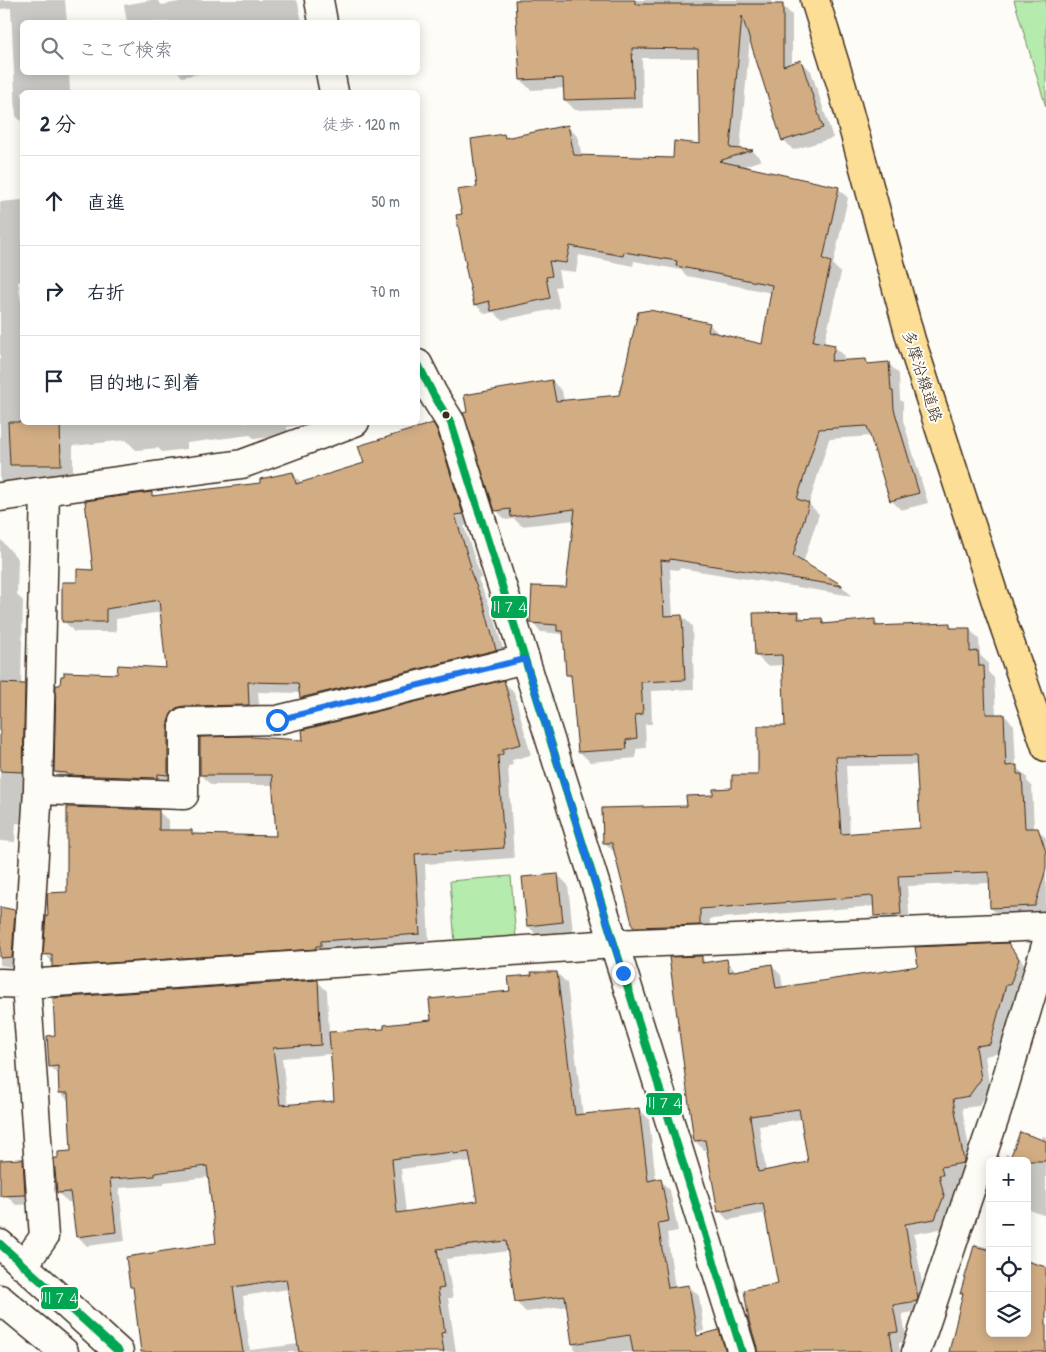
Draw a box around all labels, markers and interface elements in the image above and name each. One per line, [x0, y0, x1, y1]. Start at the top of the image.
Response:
search box [20, 20, 420, 75]
icon: search [38, 34, 66, 62]
text: ここで検索 [78, 36, 173, 62]
text: 2 分 [40, 109, 76, 138]
text: 徒歩 · 120 m [322, 113, 400, 135]
icon: ahead [40, 187, 68, 215]
text: 直進 [87, 189, 125, 215]
text: 50 m [372, 190, 400, 212]
icon: right [40, 277, 68, 305]
text: 右折 [87, 279, 125, 305]
text: 70 m [370, 280, 400, 302]
street label: 多摩沿線道路 [898, 327, 948, 425]
icon: arrive [40, 367, 68, 395]
text: 目的地に到着 [87, 369, 201, 395]
unlabelled marker [441, 410, 451, 420]
line badge: 川７４ [490, 595, 528, 619]
text: 川７４ [488, 597, 530, 616]
route start [266, 709, 289, 732]
route end [612, 962, 635, 985]
line badge: 川７４ [645, 1092, 683, 1116]
text: 川７４ [643, 1093, 685, 1112]
map controls [986, 1157, 1031, 1337]
button: + [986, 1157, 1031, 1202]
button: − [986, 1202, 1031, 1247]
button: locate [986, 1247, 1031, 1292]
line badge: 川７４ [40, 1286, 79, 1310]
text: 川７４ [39, 1288, 81, 1307]
button: layers [986, 1292, 1031, 1337]

